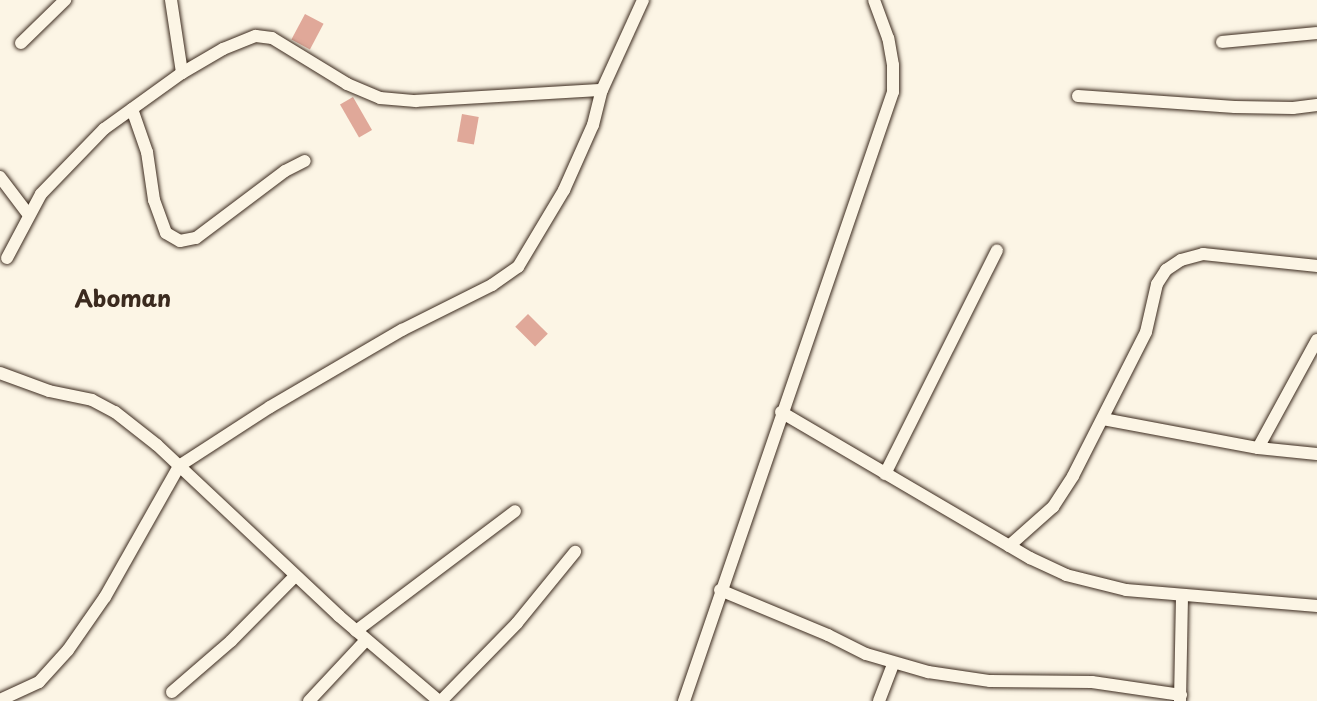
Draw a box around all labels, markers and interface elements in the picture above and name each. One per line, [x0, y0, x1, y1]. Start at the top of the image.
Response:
district label: Aboman [75, 284, 171, 312]

